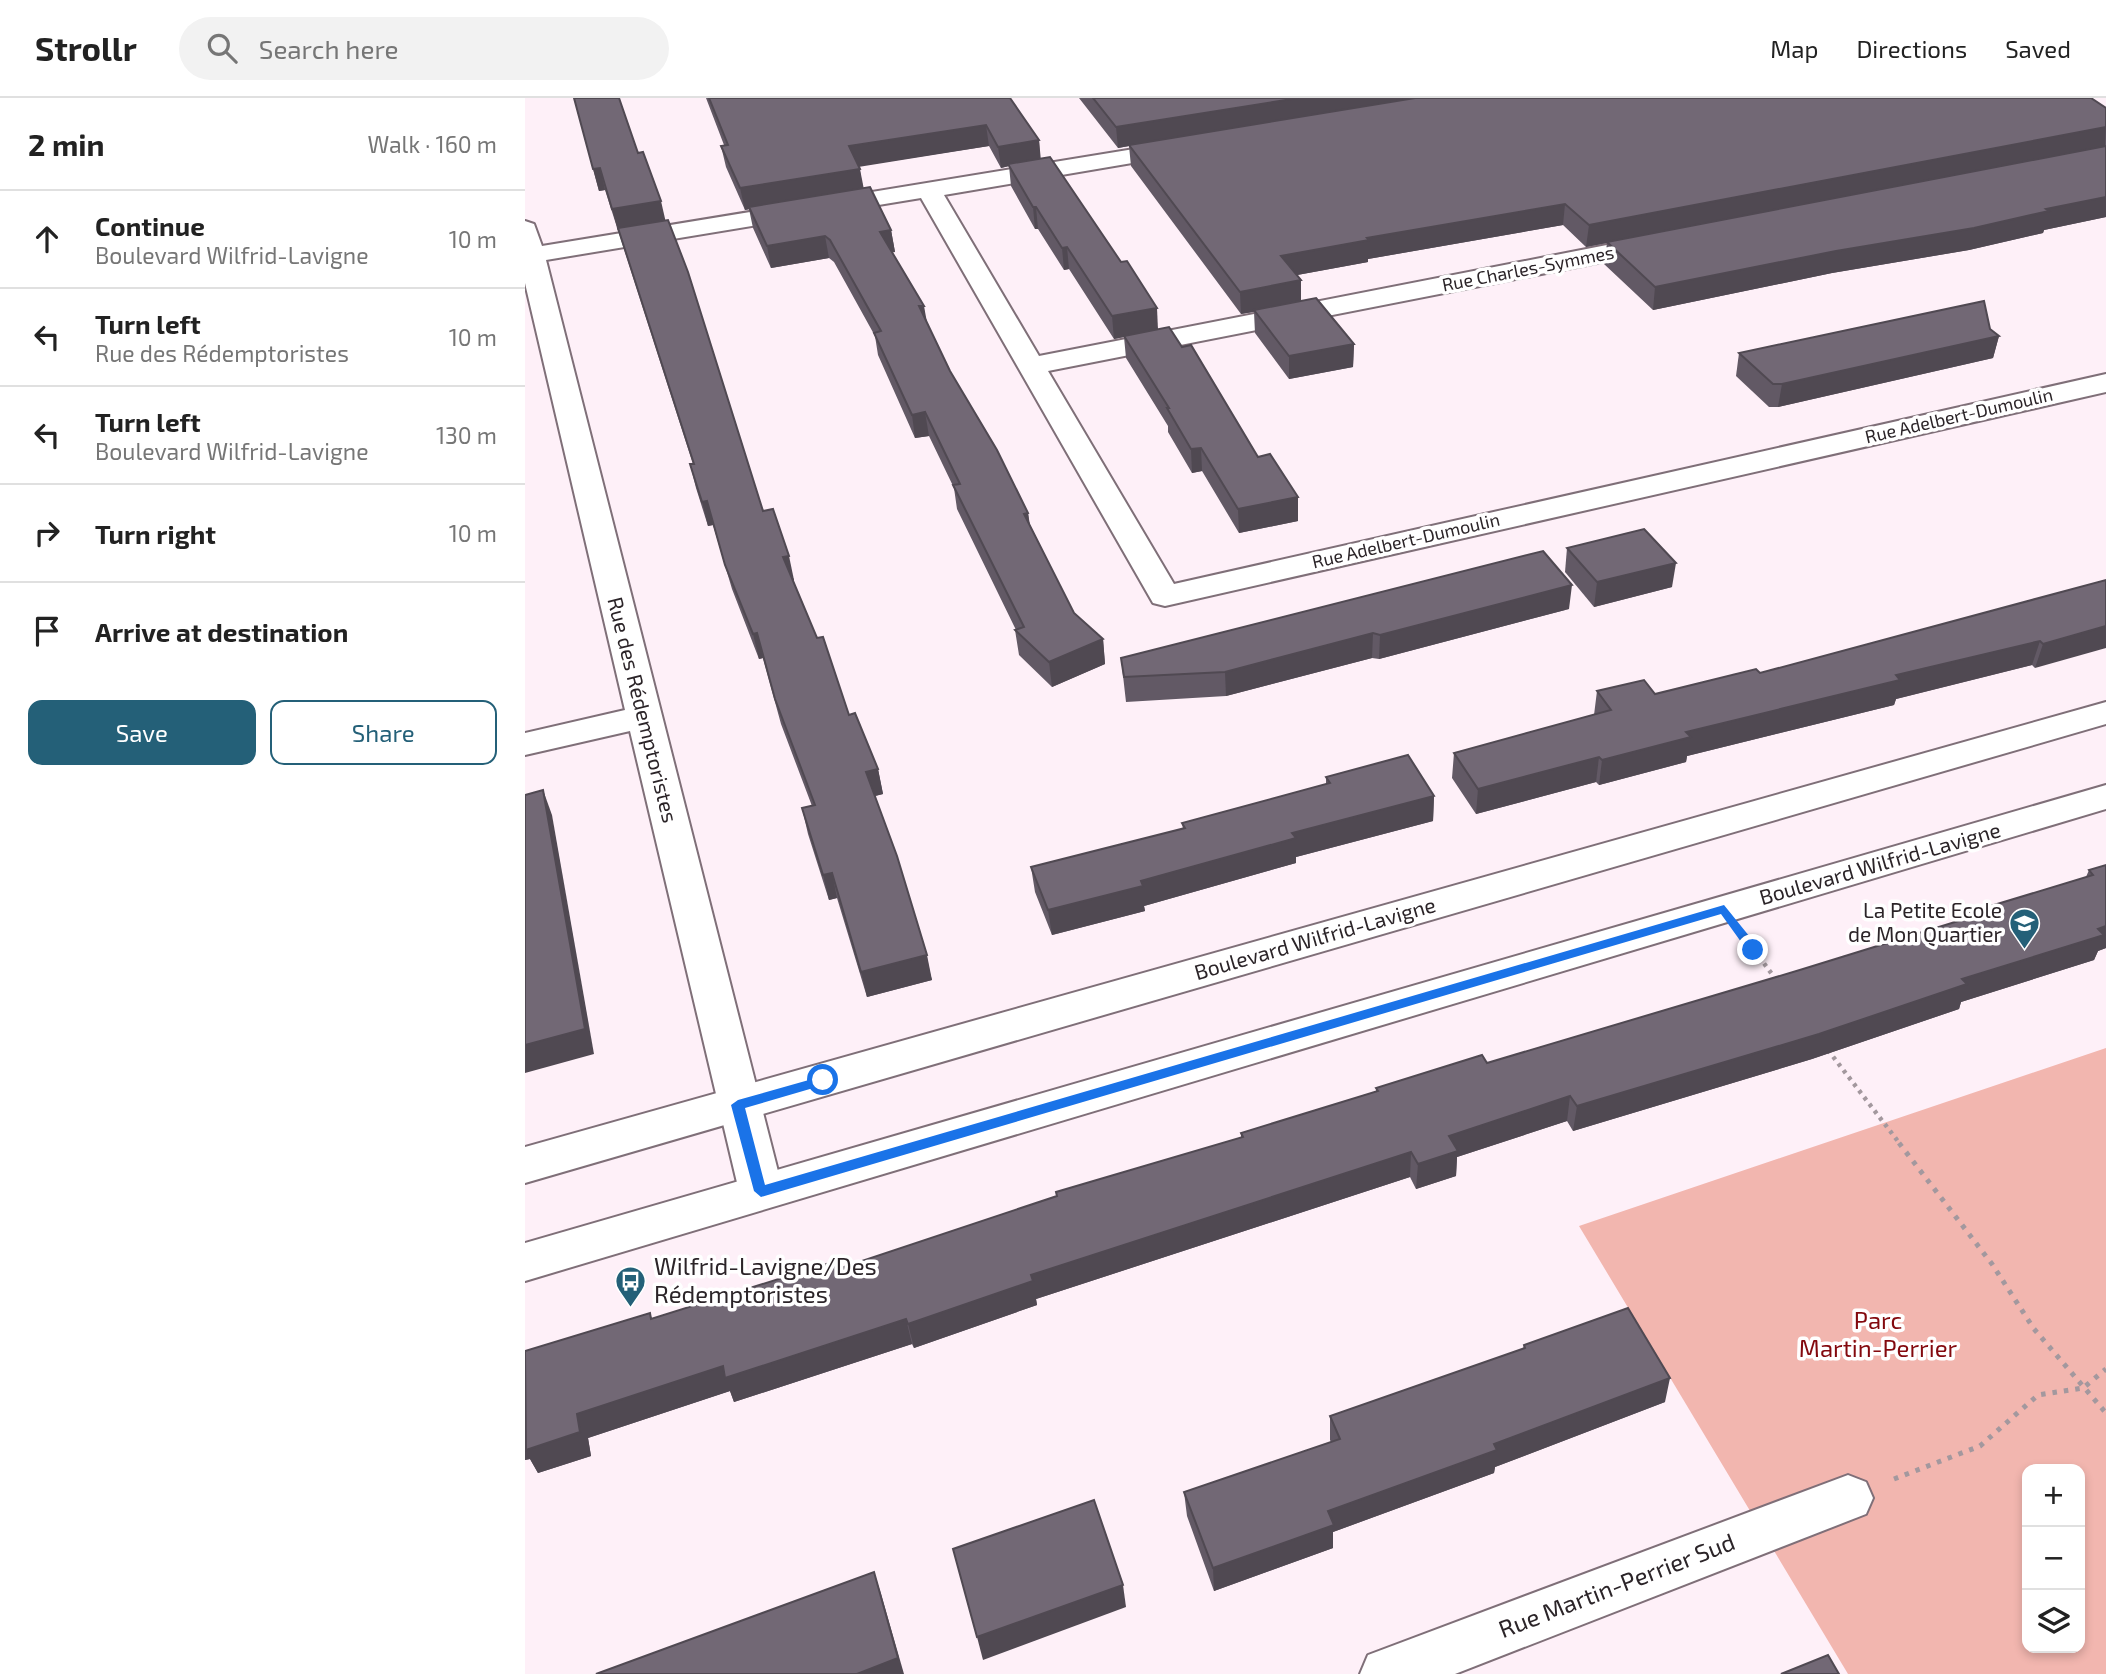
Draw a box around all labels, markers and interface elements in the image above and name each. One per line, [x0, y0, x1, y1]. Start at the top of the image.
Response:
search box [179, 17, 669, 80]
text: Strollr [35, 28, 137, 68]
icon: search [203, 29, 241, 67]
text: Search here [259, 33, 398, 64]
text: Map [1770, 34, 1818, 63]
text: Directions [1856, 34, 1967, 63]
text: Saved [2005, 34, 2071, 63]
text: 2 min [28, 126, 105, 162]
text: Walk · 160 m [367, 130, 497, 158]
text: Continue [95, 210, 205, 241]
icon: ahead [28, 220, 66, 258]
text: 10 m [449, 225, 497, 253]
text: Boulevard Wilfrid-Lavigne [95, 241, 369, 269]
street label: Rue Charles-Symmes [1440, 241, 1616, 295]
text: Turn left [95, 308, 201, 339]
icon: left [28, 318, 66, 356]
text: 10 m [449, 323, 497, 351]
text: Rue des Rédemptoristes [95, 339, 349, 367]
street label: Rue Adelbert-Dumoulin [1863, 383, 2055, 447]
text: Turn left [95, 406, 201, 437]
icon: left [28, 416, 66, 454]
text: 130 m [436, 421, 497, 449]
text: Boulevard Wilfrid-Lavigne [95, 437, 369, 465]
street label: Rue Adelbert-Dumoulin [1310, 508, 1502, 572]
icon: right [28, 514, 66, 552]
text: Turn right [95, 518, 216, 549]
text: 10 m [449, 519, 497, 547]
street label: Rue des Rédemptoristes [603, 594, 684, 825]
icon: arrive [28, 612, 66, 650]
text: Arrive at destination [95, 616, 348, 647]
button: Save [28, 700, 256, 765]
button: Share [270, 700, 497, 765]
street label: Boulevard Wilfrid-Lavigne [1756, 816, 2003, 909]
street label: Boulevard Wilfrid-Lavigne [1191, 891, 1438, 984]
place label: La Petite Ecole de Mon Quartier [1848, 897, 2003, 947]
school or university icon: La Petite Ecole de Mon Quartier [2008, 906, 2042, 950]
route end [1737, 934, 1768, 965]
route start [807, 1064, 838, 1095]
place label: Wilfrid-Lavigne/Des Rédemptoristes [654, 1251, 877, 1308]
bus stop icon: Wilfrid-Lavigne/Des Rédemptoristes [614, 1264, 648, 1308]
park label: Parc Martin-Perrier [1799, 1305, 1958, 1362]
map controls [2022, 1464, 2085, 1653]
button: + [2022, 1464, 2085, 1527]
street label: Rue Martin-Perrier Sud [1494, 1526, 1739, 1643]
button: − [2022, 1527, 2085, 1590]
button: layers [2022, 1590, 2085, 1653]

